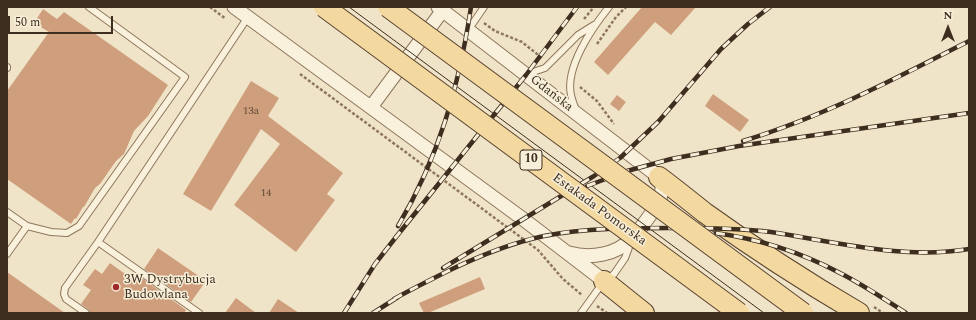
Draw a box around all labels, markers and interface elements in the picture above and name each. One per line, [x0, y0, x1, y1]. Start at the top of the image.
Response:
text: N [944, 7, 952, 24]
scale bar [10, 8, 115, 34]
north arrow [928, 8, 968, 48]
text: 50 m [15, 13, 40, 32]
street label: Gdańska [526, 72, 576, 116]
house number: 13a [243, 105, 259, 119]
road number: 10 [520, 150, 542, 170]
street label: Estakada Pomorska [549, 171, 649, 249]
house number: 14 [261, 187, 271, 201]
place label: 3W Dystrybucja Budowlana [124, 272, 216, 303]
marker: 3W Dystrybucja Budowlana [111, 282, 121, 292]

